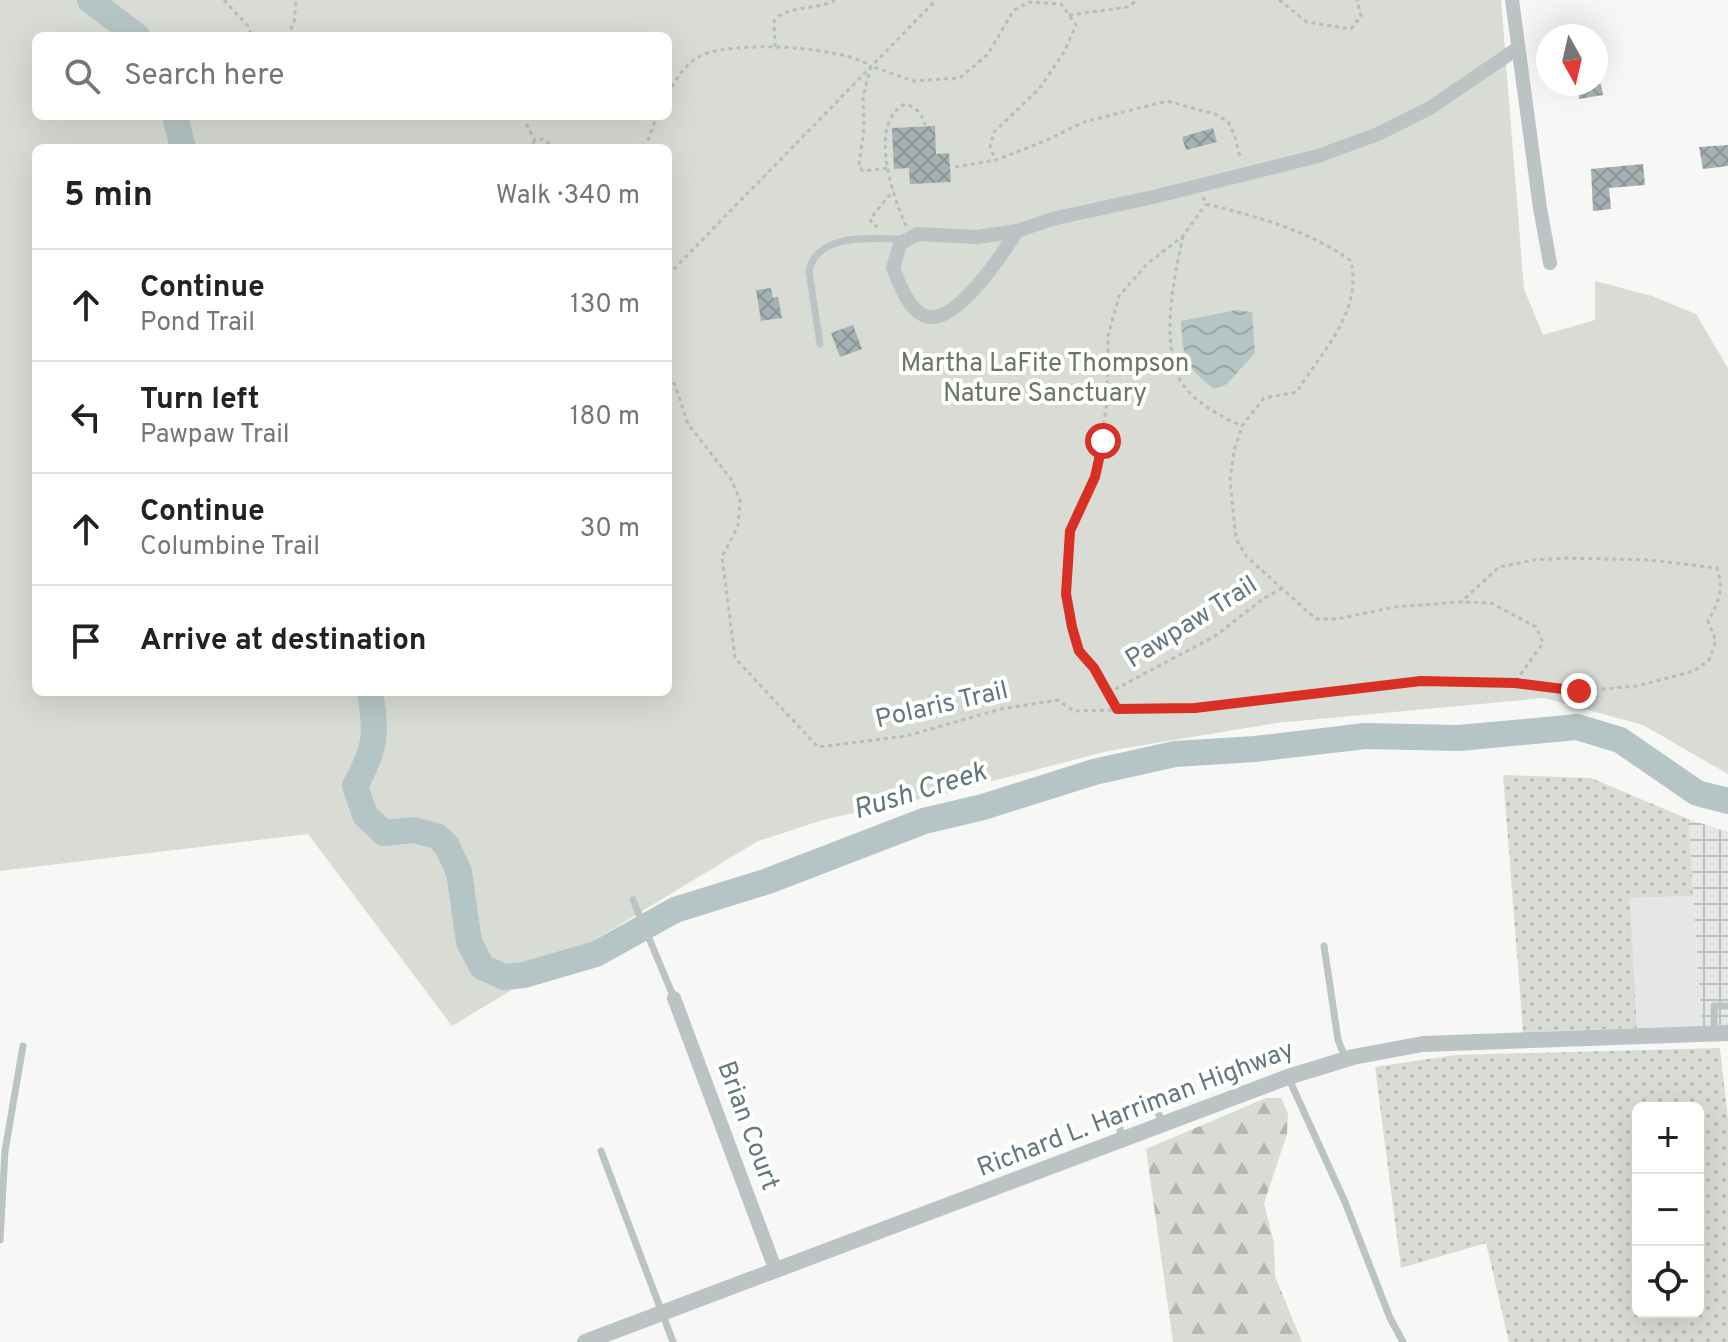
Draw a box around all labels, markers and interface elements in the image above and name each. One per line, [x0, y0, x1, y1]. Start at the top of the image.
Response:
north arrow [1536, 24, 1608, 96]
search box [32, 32, 672, 120]
icon: search [60, 54, 104, 98]
text: Search here [124, 58, 284, 95]
text: 5 min [64, 175, 153, 218]
text: Walk · 340 m [496, 180, 640, 213]
text: Continue [140, 270, 265, 307]
icon: ahead [64, 283, 108, 327]
text: 130 m [570, 289, 640, 322]
text: Pond Trail [140, 307, 255, 340]
park label: Martha LaFite Thompson Nature Sanctuary [901, 348, 1189, 411]
text: Turn left [140, 382, 260, 419]
icon: left [64, 395, 108, 439]
text: 180 m [570, 401, 640, 434]
text: Pawpaw Trail [140, 419, 290, 452]
route start [1085, 423, 1121, 459]
text: Continue [140, 494, 265, 531]
icon: ahead [64, 507, 108, 551]
text: 30 m [580, 513, 640, 546]
text: Columbine Trail [140, 531, 320, 564]
street label: Pawpaw Trail [1120, 569, 1264, 677]
icon: arrive [64, 619, 108, 663]
text: Arrive at destination [140, 623, 426, 660]
route end [1561, 673, 1597, 709]
street label: Polaris Trail [872, 675, 1012, 737]
water label: Rush Creek [849, 754, 992, 829]
street label: Richard L. Harriman Highway [973, 1034, 1299, 1186]
street label: Brian Court [708, 1057, 786, 1195]
map controls [1632, 1102, 1704, 1318]
button: + [1632, 1102, 1704, 1174]
button: − [1632, 1174, 1704, 1246]
button: locate [1632, 1246, 1704, 1318]

